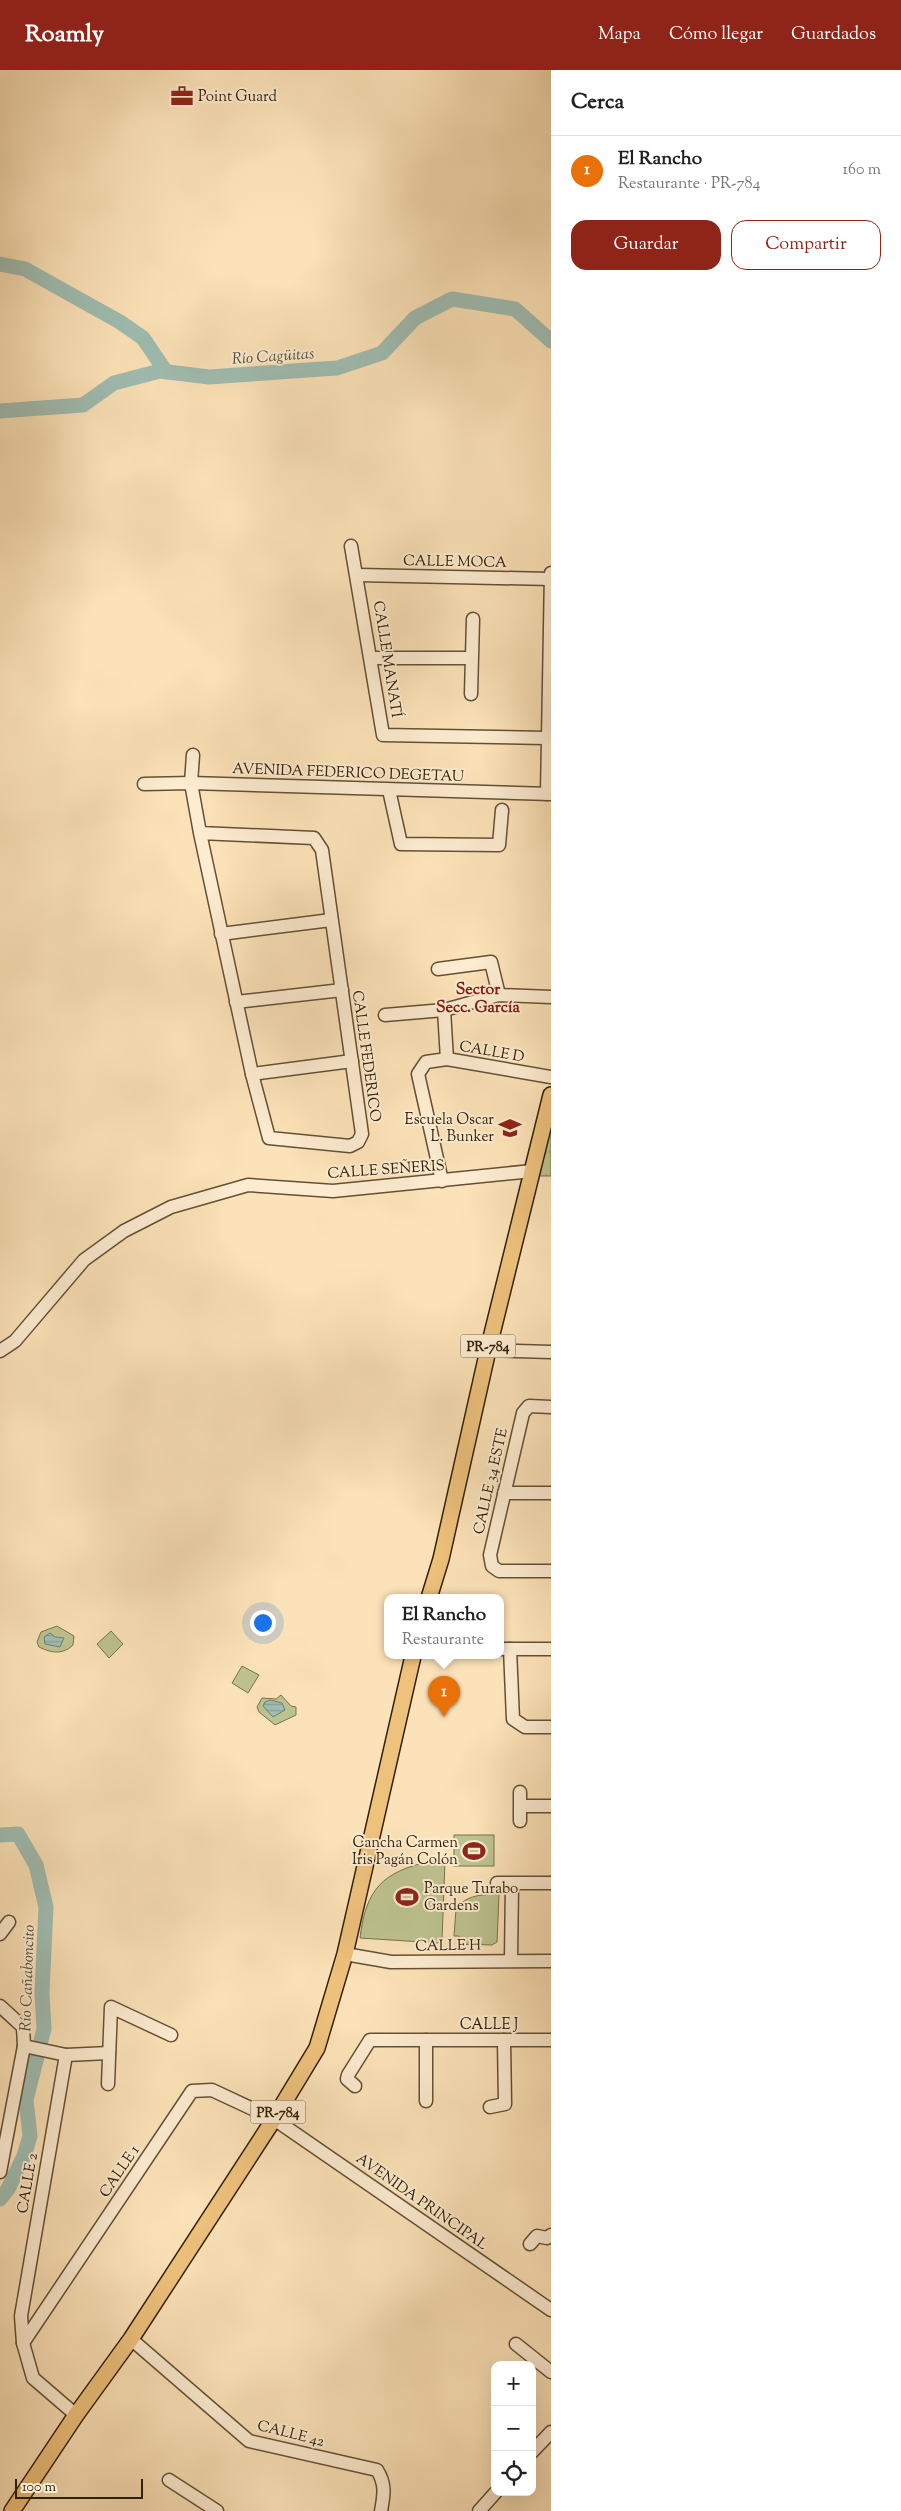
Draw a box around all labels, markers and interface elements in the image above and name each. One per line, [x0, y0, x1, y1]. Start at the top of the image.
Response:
text: Roamly [25, 18, 104, 52]
text: Mapa [598, 22, 641, 48]
text: Cómo llegar [669, 22, 763, 48]
text: Guardados [791, 22, 876, 48]
office icon: Point Guard [169, 83, 195, 109]
place label: Point Guard [198, 87, 278, 108]
text: Cerca [571, 88, 624, 118]
text: El Rancho [618, 146, 702, 173]
text: 1 [584, 159, 590, 182]
text: 160 m [843, 159, 881, 182]
text: Restaurante · PR-784 [618, 173, 760, 196]
button: Guardar [571, 220, 721, 270]
button: Compartir [731, 220, 881, 270]
water label: Río Cagüitas [231, 343, 315, 372]
street label: CALLE MOCA [403, 551, 507, 574]
street label: CALLE MANATÍ [367, 599, 407, 719]
street label: AVENIDA FEDERICO DEGETAU [232, 759, 464, 788]
district label: Sector Secc. García [436, 979, 521, 1020]
street label: CALLE FEDERICO [346, 989, 385, 1124]
street label: CALLE D [457, 1036, 526, 1069]
place label: Escuela Oscar L. Bunker [405, 1110, 494, 1148]
school or university icon: Escuela Oscar L. Bunker [497, 1115, 523, 1141]
street label: CALLE SEÑERIS [327, 1155, 446, 1185]
road number: PR-784 [460, 1334, 516, 1358]
street label: CALLE 34 ESTE [469, 1426, 514, 1537]
popup [384, 1594, 504, 1659]
text: El Rancho [402, 1602, 486, 1629]
your location [250, 1610, 276, 1636]
text: Restaurante [402, 1629, 484, 1652]
pin: 1 [428, 1676, 460, 1717]
place label: Cancha Carmen Iris Pagán Colón [352, 1833, 458, 1871]
sports icon: Cancha Carmen Iris Pagán Colón [461, 1838, 487, 1864]
place label: Parque Turabo Gardens [424, 1879, 518, 1917]
sports icon: Parque Turabo Gardens [394, 1884, 420, 1910]
water label: Río Cañaboncito [15, 1924, 42, 2032]
street label: CALLE H [415, 1935, 481, 1958]
street label: CALLE J [460, 2015, 519, 2036]
road number: PR-784 [250, 2100, 306, 2124]
street label: CALLE 1 [95, 2141, 145, 2202]
street label: AVENIDA PRINCIPAL [351, 2149, 491, 2256]
street label: CALLE 2 [13, 2151, 44, 2215]
map controls [491, 2361, 536, 2496]
button: + [491, 2361, 536, 2406]
button: − [491, 2406, 536, 2451]
street label: CALLE 42 [255, 2416, 326, 2453]
button: locate [491, 2451, 536, 2496]
scale bar [15, 2476, 142, 2499]
text: 100 m [22, 2478, 56, 2498]

